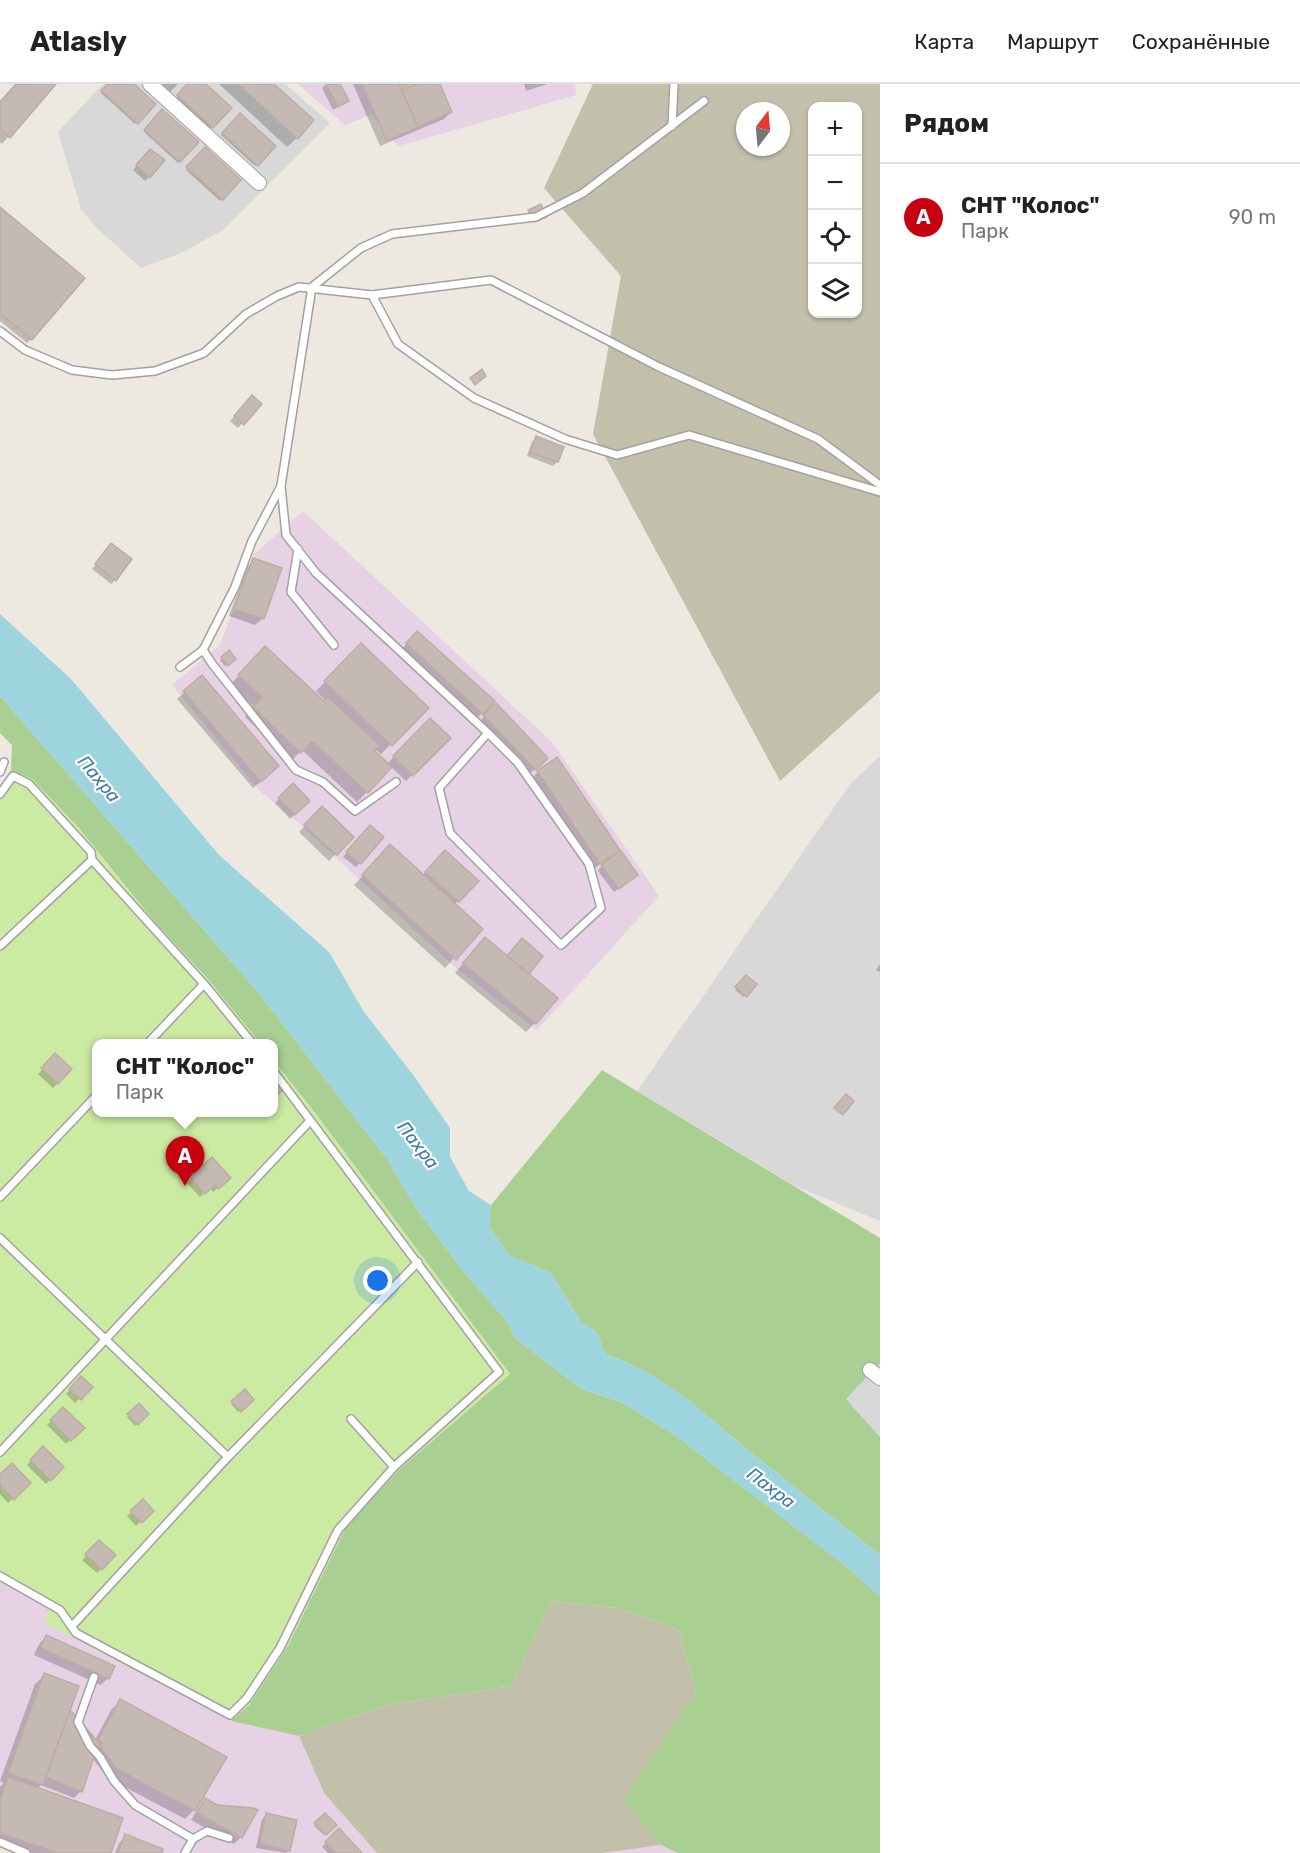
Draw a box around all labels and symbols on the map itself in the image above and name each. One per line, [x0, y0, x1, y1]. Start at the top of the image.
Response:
north arrow [736, 102, 790, 156]
water label: Пахра [73, 751, 125, 807]
water label: Пахра [393, 1117, 444, 1174]
pin: A [166, 1136, 204, 1186]
your location [363, 1266, 392, 1295]
water label: Пахра [743, 1463, 800, 1513]

